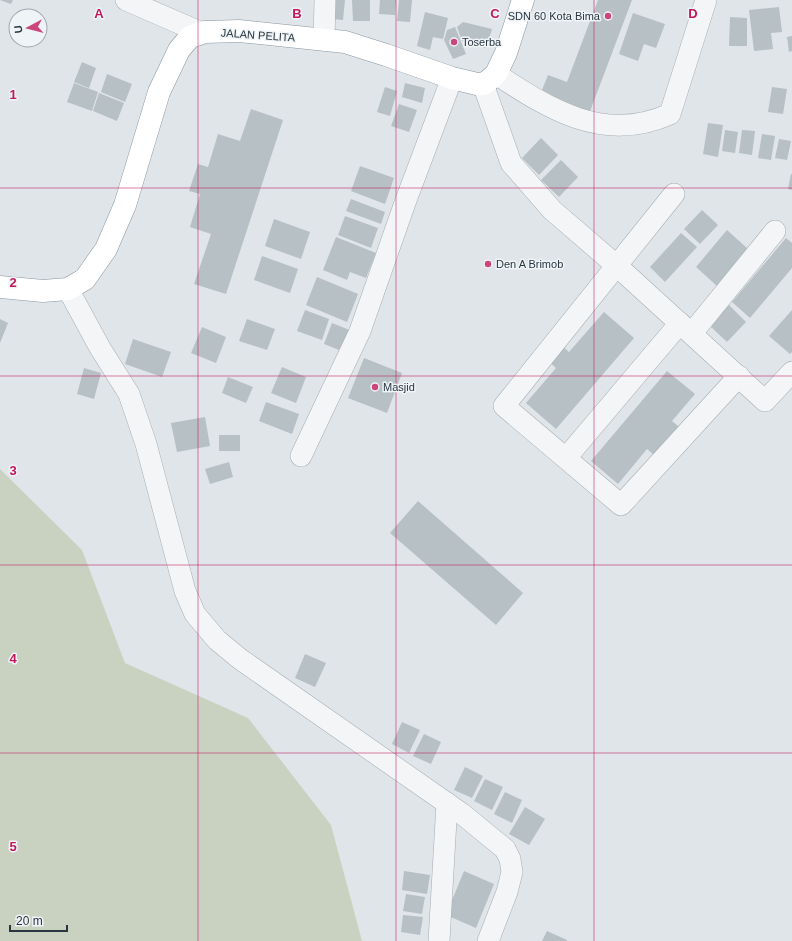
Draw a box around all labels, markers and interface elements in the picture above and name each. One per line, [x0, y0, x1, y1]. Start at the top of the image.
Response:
text: A [94, 6, 104, 21]
text: B [292, 6, 302, 21]
text: C [490, 6, 500, 21]
text: D [688, 6, 698, 21]
north arrow [8, 8, 48, 48]
place label: SDN 60 Kota Bima [508, 10, 601, 22]
marker: SDN 60 Kota Bima [603, 11, 613, 21]
text: U [12, 24, 25, 34]
street label: JALAN PELITA [220, 26, 296, 44]
place label: Toserba [462, 36, 502, 48]
marker: Toserba [449, 37, 459, 47]
text: 1 [9, 87, 17, 102]
place label: Den A Brimob [496, 258, 563, 270]
marker: Den A Brimob [483, 259, 493, 269]
text: 2 [9, 275, 17, 290]
place label: Masjid [383, 381, 415, 393]
marker: Masjid [370, 382, 380, 392]
text: 3 [9, 463, 17, 478]
text: 4 [9, 651, 17, 666]
text: 5 [9, 839, 17, 854]
scale bar [10, 907, 67, 933]
text: 20 m [16, 914, 43, 928]

